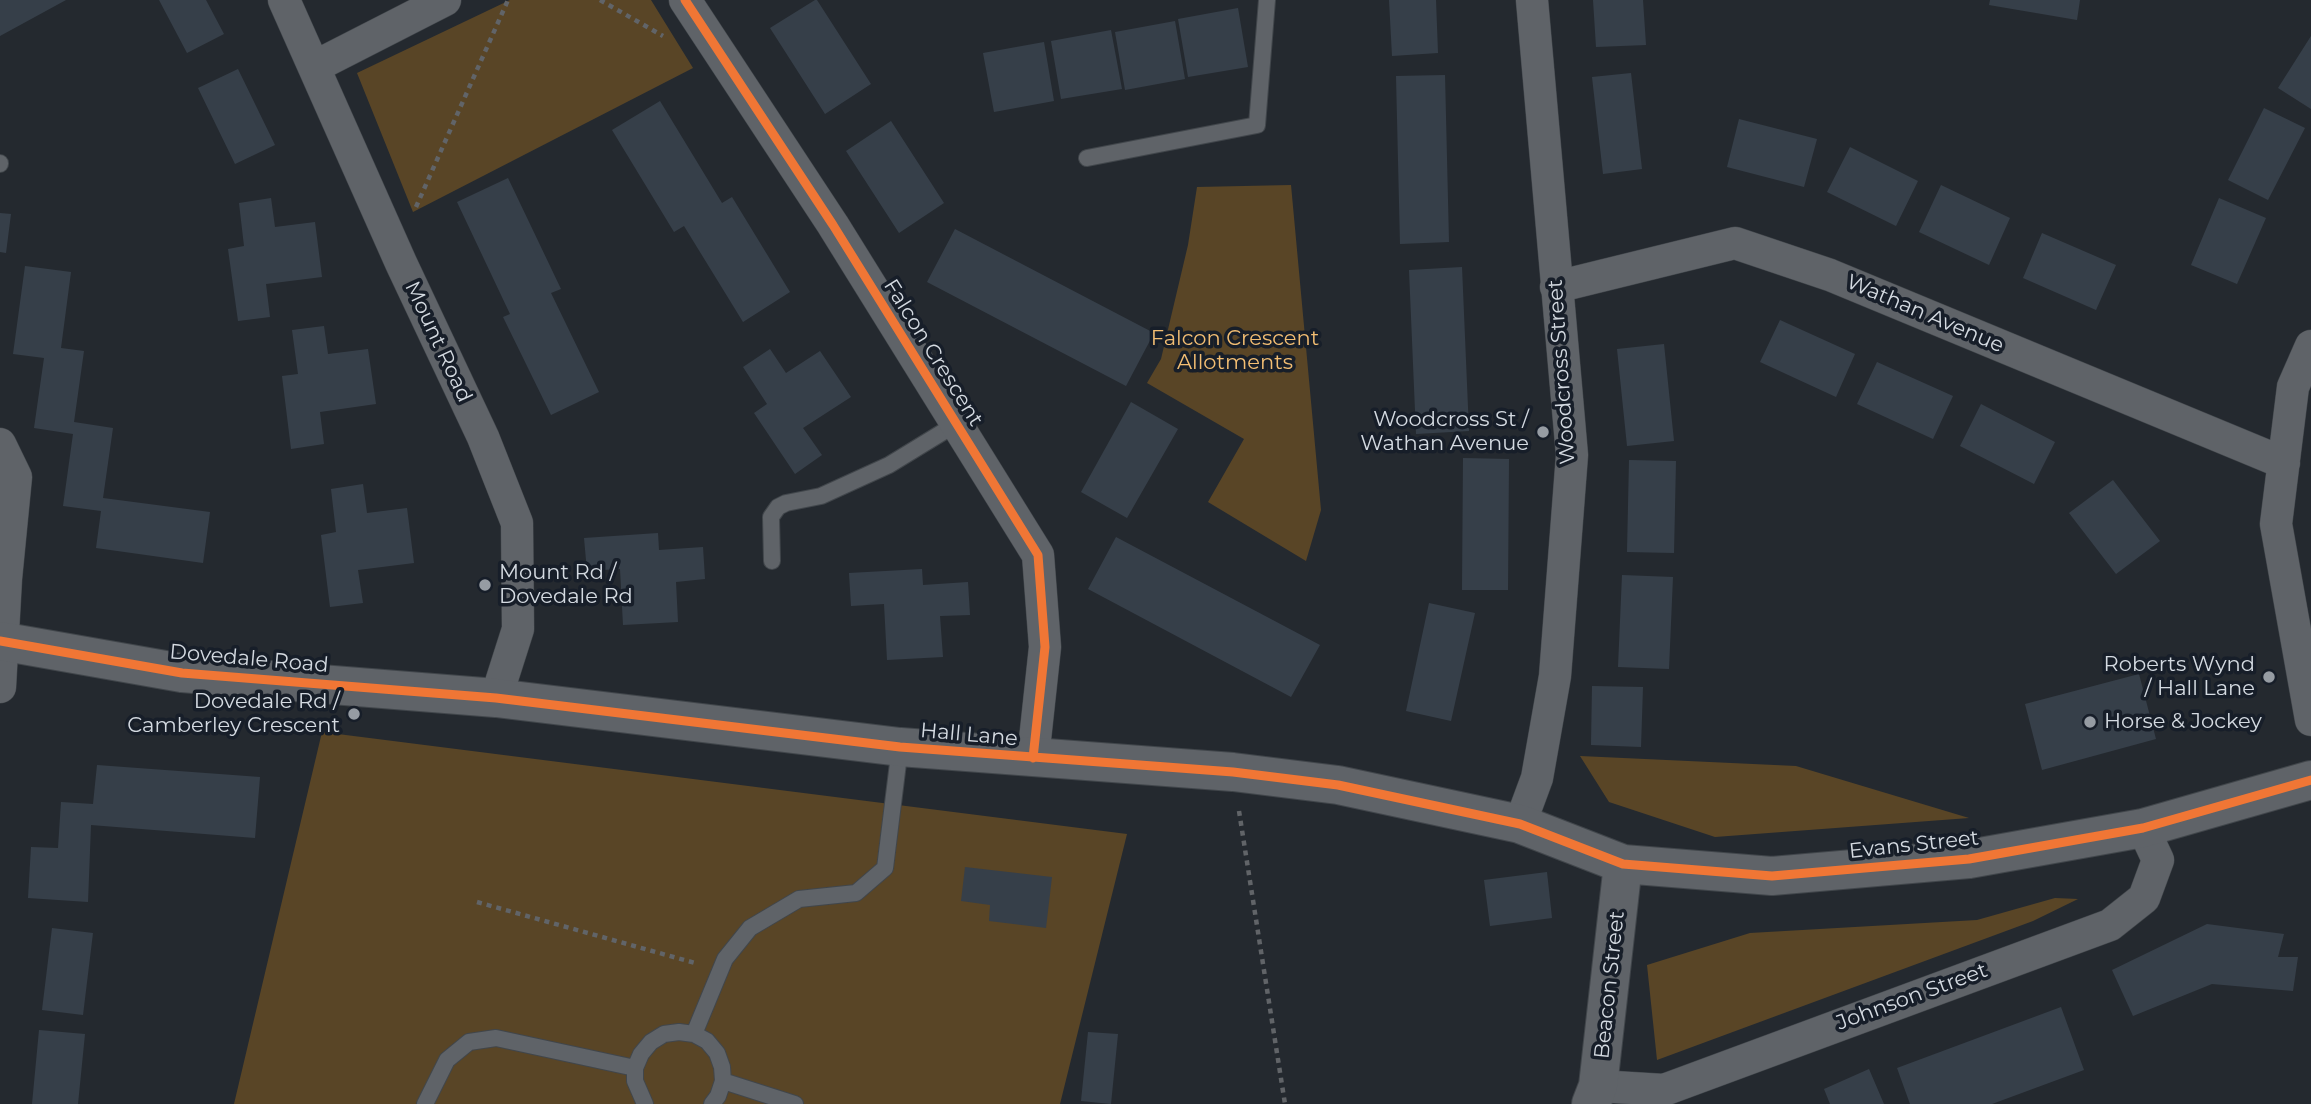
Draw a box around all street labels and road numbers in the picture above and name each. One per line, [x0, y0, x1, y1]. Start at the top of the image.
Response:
street label: Wathan Avenue [1842, 269, 2008, 359]
street label: Falcon Crescent [878, 275, 988, 431]
street label: Mount Road [399, 278, 477, 406]
street label: Woodcross Street [1543, 279, 1581, 465]
street label: Dovedale Road [169, 640, 329, 678]
street label: Hall Lane [919, 718, 1019, 752]
street label: Evans Street [1848, 826, 1980, 864]
street label: Beacon Street [1590, 910, 1630, 1060]
street label: Johnson Street [1833, 958, 1991, 1036]

